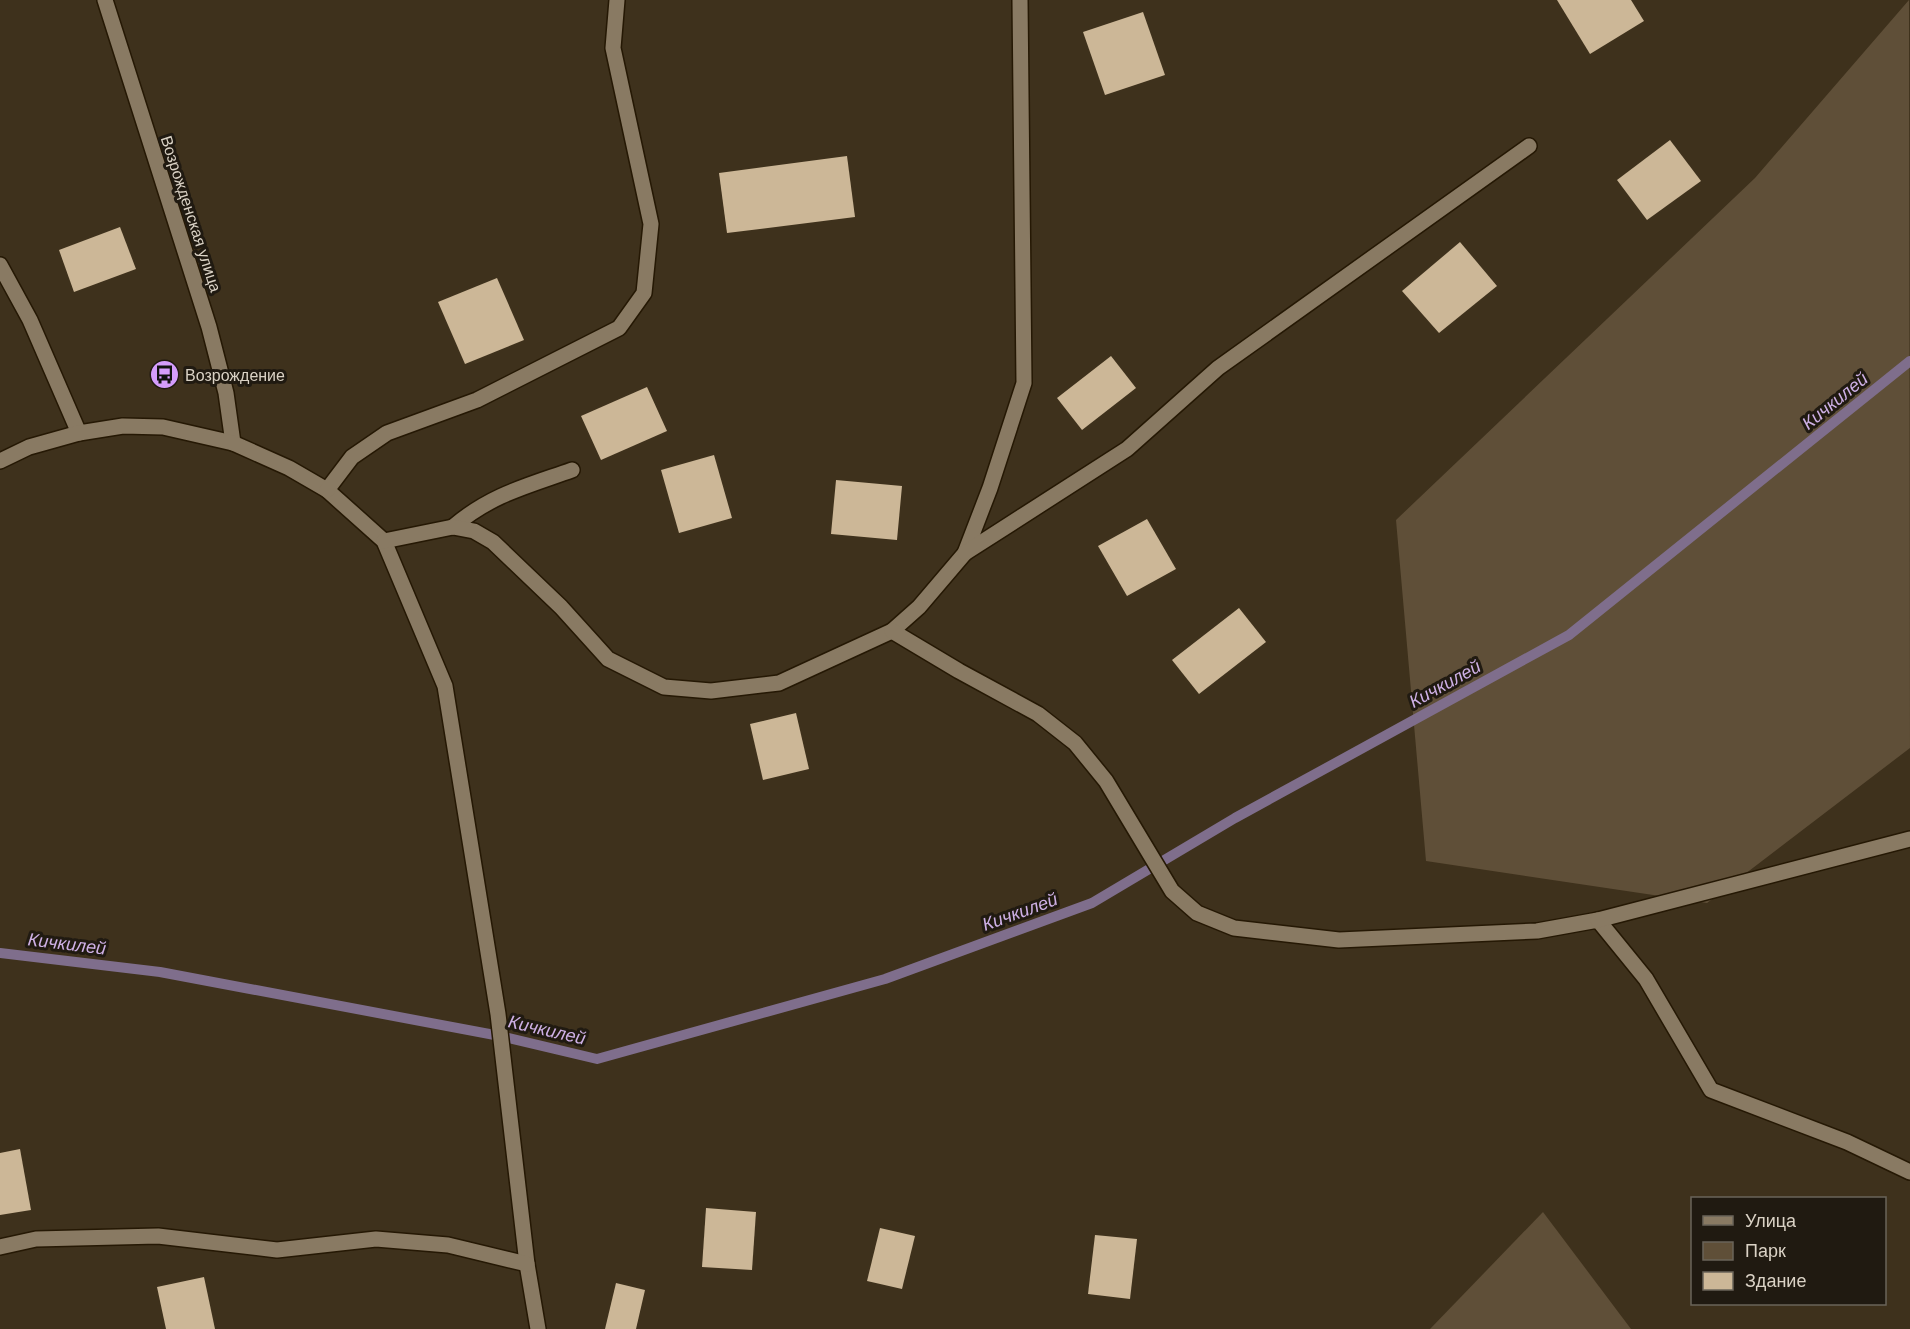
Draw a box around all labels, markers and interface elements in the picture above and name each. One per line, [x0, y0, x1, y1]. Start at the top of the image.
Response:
street label: Возрожденская улица [156, 133, 226, 295]
bus stop icon: Возрождение [148, 359, 180, 391]
place label: Возрождение [185, 365, 285, 386]
water label: Кичкилей [1797, 367, 1873, 435]
water label: Кичкилей [1405, 654, 1485, 714]
water label: Кичкилей [979, 887, 1061, 937]
water label: Кичкилей [27, 927, 107, 961]
water label: Кичкилей [506, 1009, 588, 1051]
legend [1691, 1197, 1886, 1305]
text: Улица [1745, 1209, 1797, 1233]
text: Парк [1745, 1239, 1786, 1263]
text: Здание [1745, 1269, 1806, 1293]

